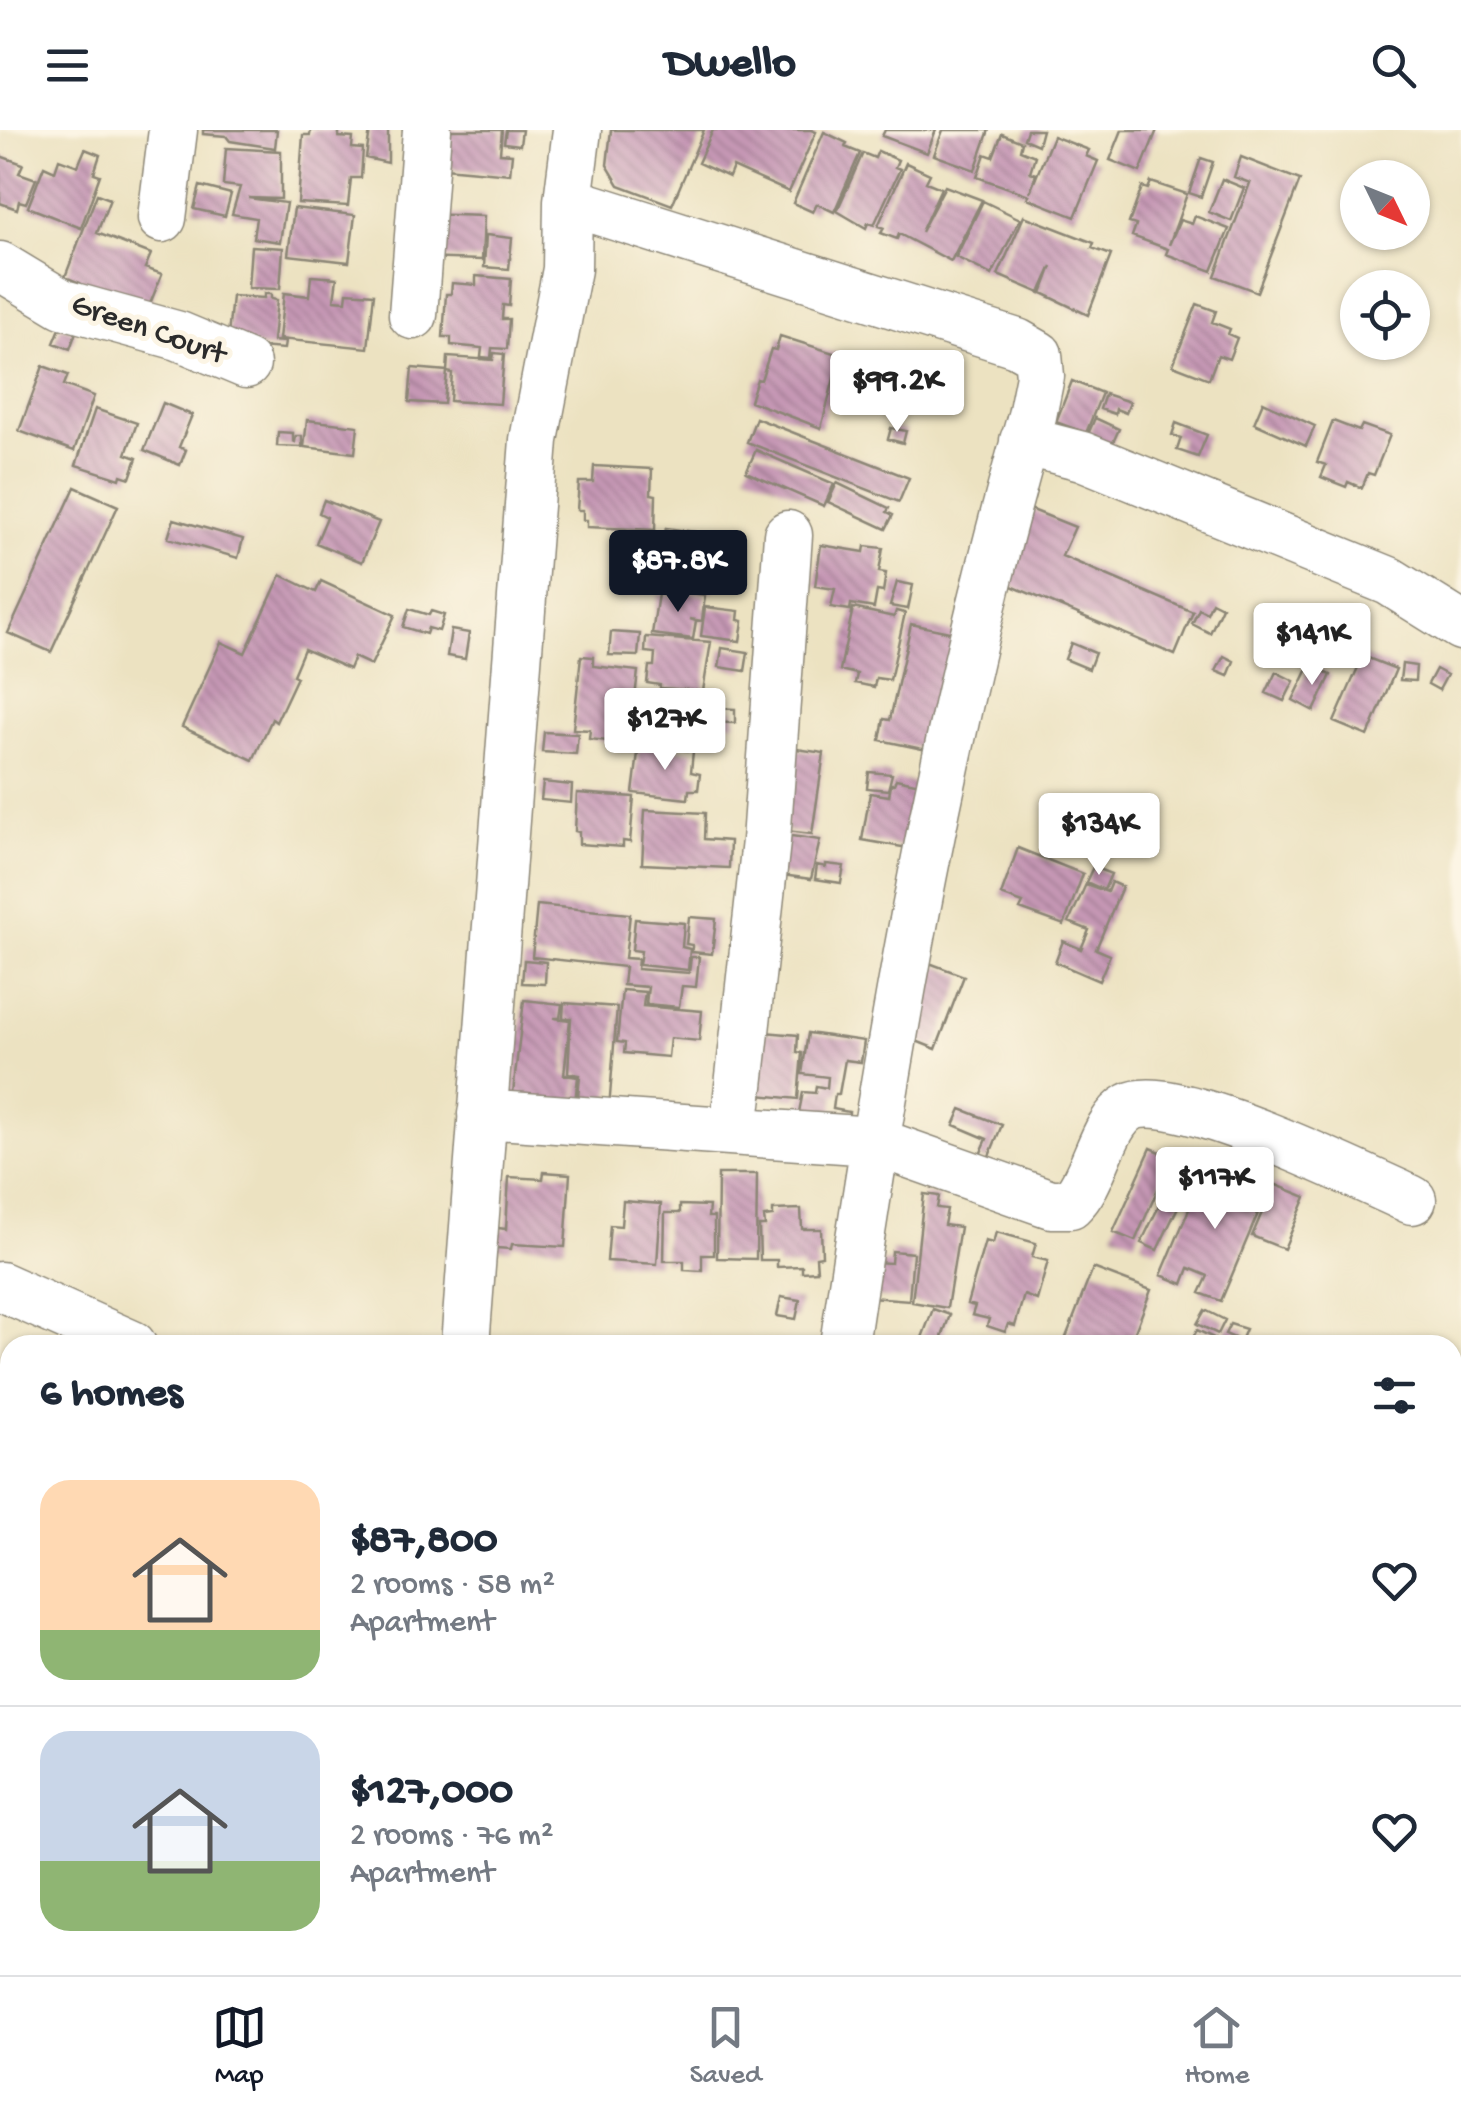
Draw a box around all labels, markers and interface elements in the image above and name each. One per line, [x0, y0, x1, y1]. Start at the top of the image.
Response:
icon: menu [40, 38, 95, 93]
icon: search [1366, 38, 1421, 93]
text: Dwello [665, 39, 796, 92]
north arrow [1340, 160, 1430, 250]
map controls [1340, 160, 1430, 360]
button: locate [1340, 270, 1430, 360]
street label: Green Court [66, 287, 233, 376]
pin: $99.2K [816, 350, 978, 435]
text: $99.2K [852, 363, 942, 401]
pin: $87.8K [597, 530, 759, 615]
text: $87.8K [631, 543, 725, 581]
pin: $141K [1242, 603, 1382, 688]
text: $141K [1276, 616, 1348, 654]
pin: $127K [595, 688, 735, 773]
text: $127K [626, 701, 704, 739]
pin: $134K [1029, 793, 1169, 878]
text: $134K [1061, 806, 1137, 844]
pin: $117K [1145, 1147, 1285, 1232]
text: $117K [1178, 1160, 1252, 1198]
icon: filters [1367, 1368, 1422, 1423]
text: 6 homes [40, 1371, 183, 1420]
text: $87,800 [350, 1518, 498, 1567]
icon: home [120, 1520, 240, 1640]
icon: heart [1367, 1553, 1422, 1608]
text: 2 rooms · 58 m² [350, 1567, 555, 1605]
text: Apartment [350, 1605, 494, 1643]
text: $127,000 [350, 1769, 513, 1818]
icon: home [120, 1771, 240, 1891]
icon: heart [1367, 1804, 1422, 1859]
text: 2 rooms · 76 m² [350, 1818, 553, 1856]
text: Apartment [350, 1856, 494, 1894]
tab: Map [212, 2000, 267, 2093]
tab: Saved [690, 2000, 761, 2093]
tab: Home [1185, 2000, 1249, 2093]

